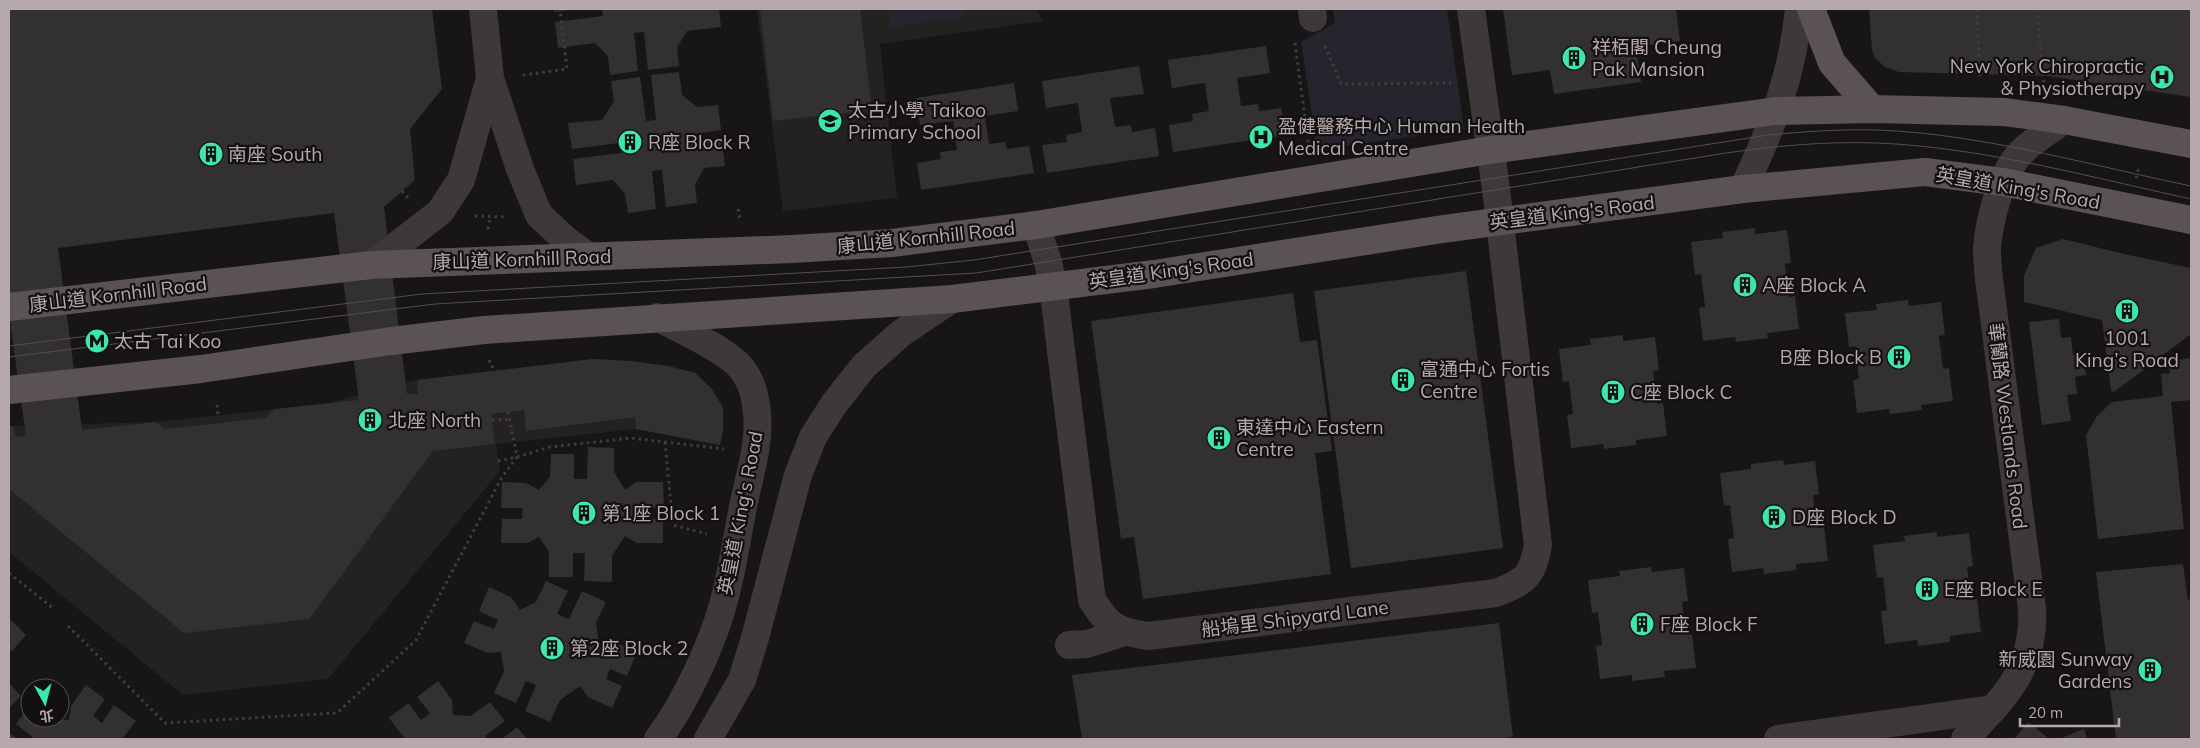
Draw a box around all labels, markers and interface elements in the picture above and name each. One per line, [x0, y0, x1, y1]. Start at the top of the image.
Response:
place label: 祥栢閣 Cheung Pak Mansion [1592, 35, 1722, 81]
building icon: 祥栢閣 Cheung Pak Mansion [1561, 45, 1587, 71]
place label: New York Chiropractic & Physiotherapy [1950, 54, 2144, 100]
hospital icon: New York Chiropractic & Physiotherapy [2149, 64, 2175, 90]
place label: 太古小學 Taikoo Primary School [848, 98, 986, 144]
school or university icon: 太古小學 Taikoo Primary School [817, 108, 843, 134]
place label: 盈健醫務中心 Human Health Medical Centre [1278, 114, 1525, 160]
hospital icon: 盈健醫務中心 Human Health Medical Centre [1248, 124, 1274, 150]
building icon: R座 Block R [617, 129, 643, 155]
place label: R座 Block R [648, 130, 751, 154]
building icon: 南座 South [198, 141, 224, 167]
place label: 南座 South [228, 142, 322, 166]
street label: 英皇道 King's Road [1934, 162, 2102, 214]
street label: 英皇道 King's Road [1488, 190, 1656, 234]
street label: 康山道 Kornhill Road [836, 216, 1016, 258]
street label: 康山道 Kornhill Road [432, 244, 612, 274]
street label: 英皇道 King's Road [1087, 247, 1255, 293]
street label: 康山道 Kornhill Road [28, 271, 208, 317]
building icon: A座 Block A [1732, 272, 1758, 298]
place label: A座 Block A [1762, 273, 1866, 297]
building icon: 1001 King’s Road [2114, 298, 2140, 324]
street label: 華蘭路 Westlands Road [1983, 321, 2033, 531]
place label: 1001 King’s Road [2075, 326, 2179, 372]
metro station icon: 太古 Tai Koo [84, 328, 110, 354]
place label: 太古 Tai Koo [114, 329, 221, 353]
building icon: B座 Block B [1886, 344, 1912, 370]
place label: B座 Block B [1780, 345, 1882, 369]
place label: 富通中心 Fortis Centre [1420, 357, 1550, 403]
building icon: 富通中心 Fortis Centre [1390, 367, 1416, 393]
building icon: C座 Block C [1600, 379, 1626, 405]
place label: C座 Block C [1630, 380, 1732, 404]
building icon: 北座 North [357, 407, 383, 433]
place label: 北座 North [388, 408, 481, 432]
place label: 東達中心 Eastern Centre [1236, 415, 1384, 461]
building icon: 東達中心 Eastern Centre [1206, 425, 1232, 451]
street label: 英皇道 King's Road [712, 429, 768, 597]
building icon: 第1座 Block 1 [571, 500, 597, 526]
place label: 第1座 Block 1 [602, 501, 720, 525]
building icon: D座 Block D [1761, 504, 1787, 530]
place label: D座 Block D [1792, 505, 1897, 529]
building icon: E座 Block E [1914, 576, 1940, 602]
place label: E座 Block E [1944, 577, 2043, 601]
street label: 船塢里 Shipyard Lane [1200, 595, 1390, 641]
building icon: F座 Block F [1629, 611, 1655, 637]
place label: F座 Block F [1660, 612, 1758, 636]
building icon: 第2座 Block 2 [539, 635, 565, 661]
place label: 第2座 Block 2 [570, 636, 688, 660]
place label: 新威園 Sunway Gardens [1998, 647, 2132, 693]
building icon: 新威園 Sunway Gardens [2137, 657, 2163, 683]
north arrow [20, 678, 70, 728]
scale bar [2020, 696, 2119, 728]
text: 20 m [2028, 703, 2063, 722]
text: 北 [39, 706, 55, 726]

